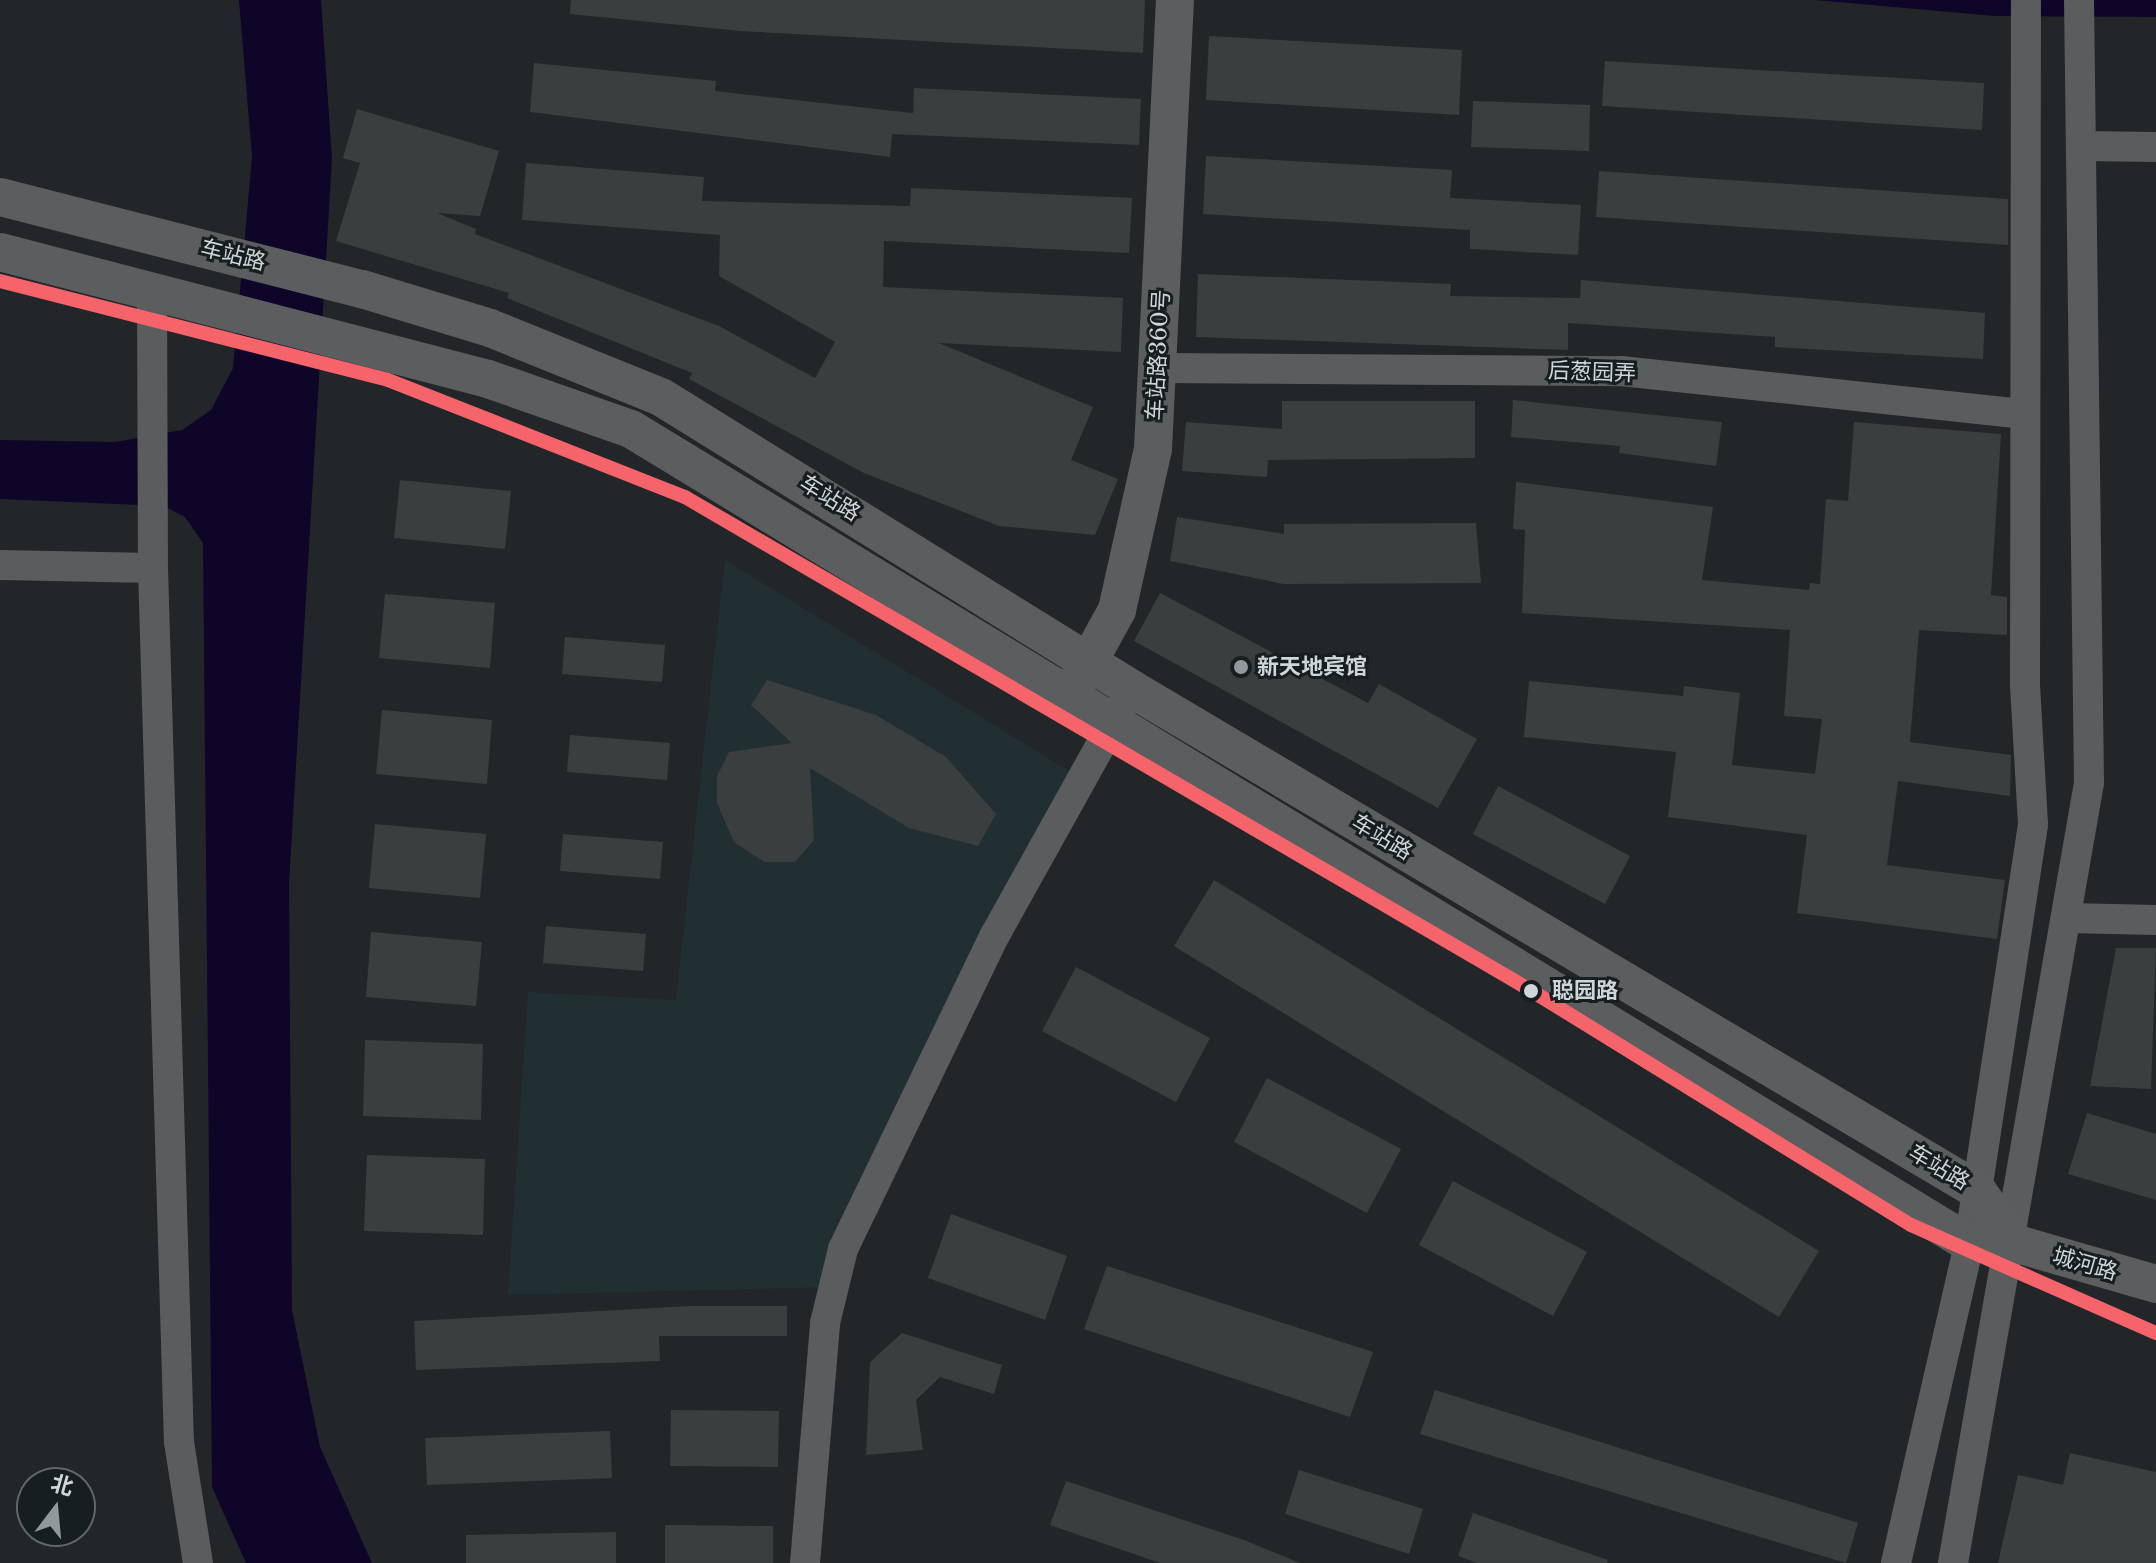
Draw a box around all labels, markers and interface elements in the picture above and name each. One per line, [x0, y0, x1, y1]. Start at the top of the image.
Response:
street label: 车站路 [198, 234, 268, 276]
street label: 车站路360号 [1141, 289, 1175, 421]
street label: 后葱园弄 [1548, 357, 1636, 387]
street label: 车站路 [795, 469, 865, 527]
place label: 新天地宾馆 [1257, 654, 1367, 680]
marker: 新天地宾馆 [1232, 658, 1250, 676]
street label: 车站路 [1347, 809, 1417, 865]
marker: 聪园路 [1517, 977, 1545, 1005]
place label: 聪园路 [1552, 978, 1618, 1004]
street label: 车站路 [1904, 1139, 1974, 1195]
street label: 城河路 [2050, 1242, 2120, 1286]
north arrow [16, 1467, 96, 1547]
text: 北 [48, 1469, 76, 1501]

